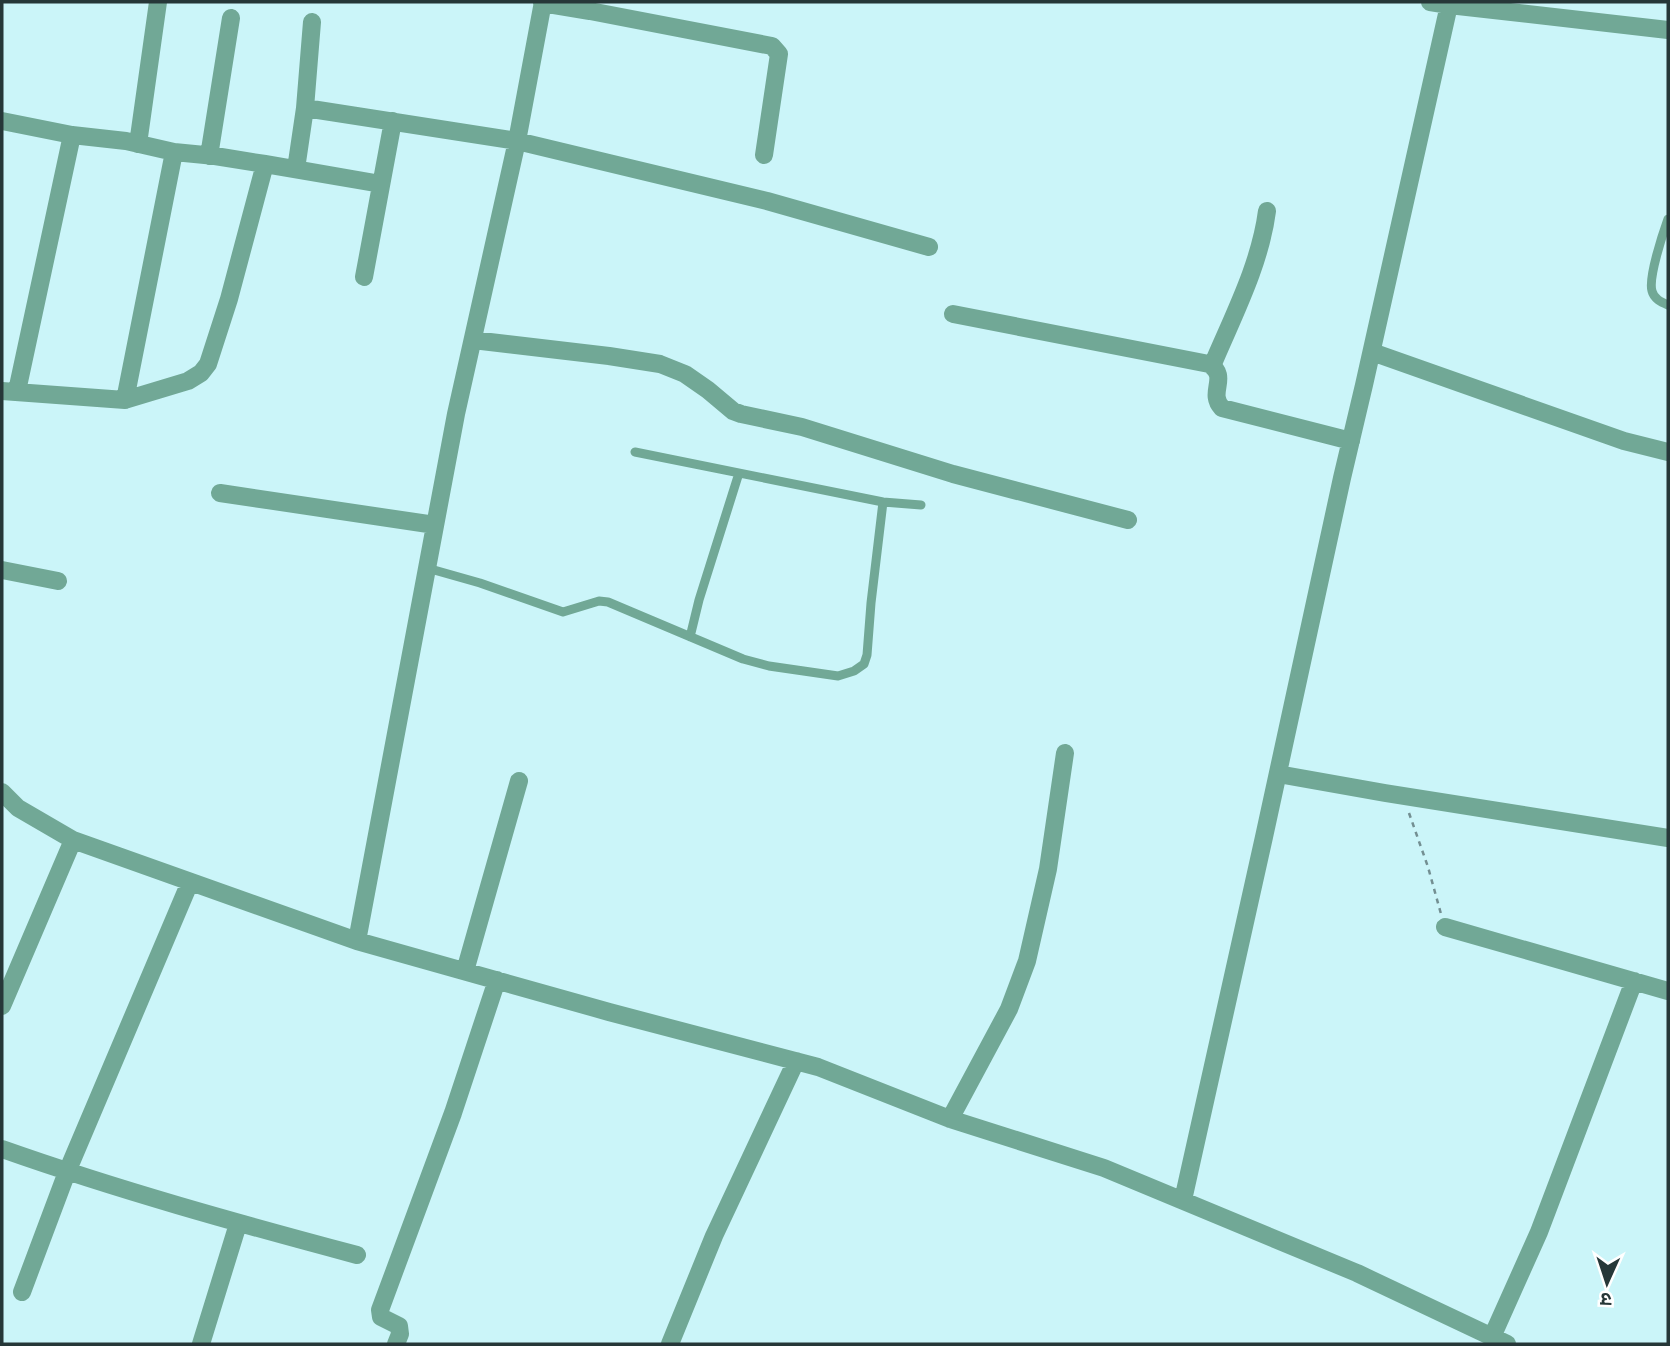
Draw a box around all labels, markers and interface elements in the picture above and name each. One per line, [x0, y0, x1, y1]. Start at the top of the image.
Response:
north arrow [1572, 1248, 1642, 1318]
text: उ [1599, 1288, 1612, 1311]

